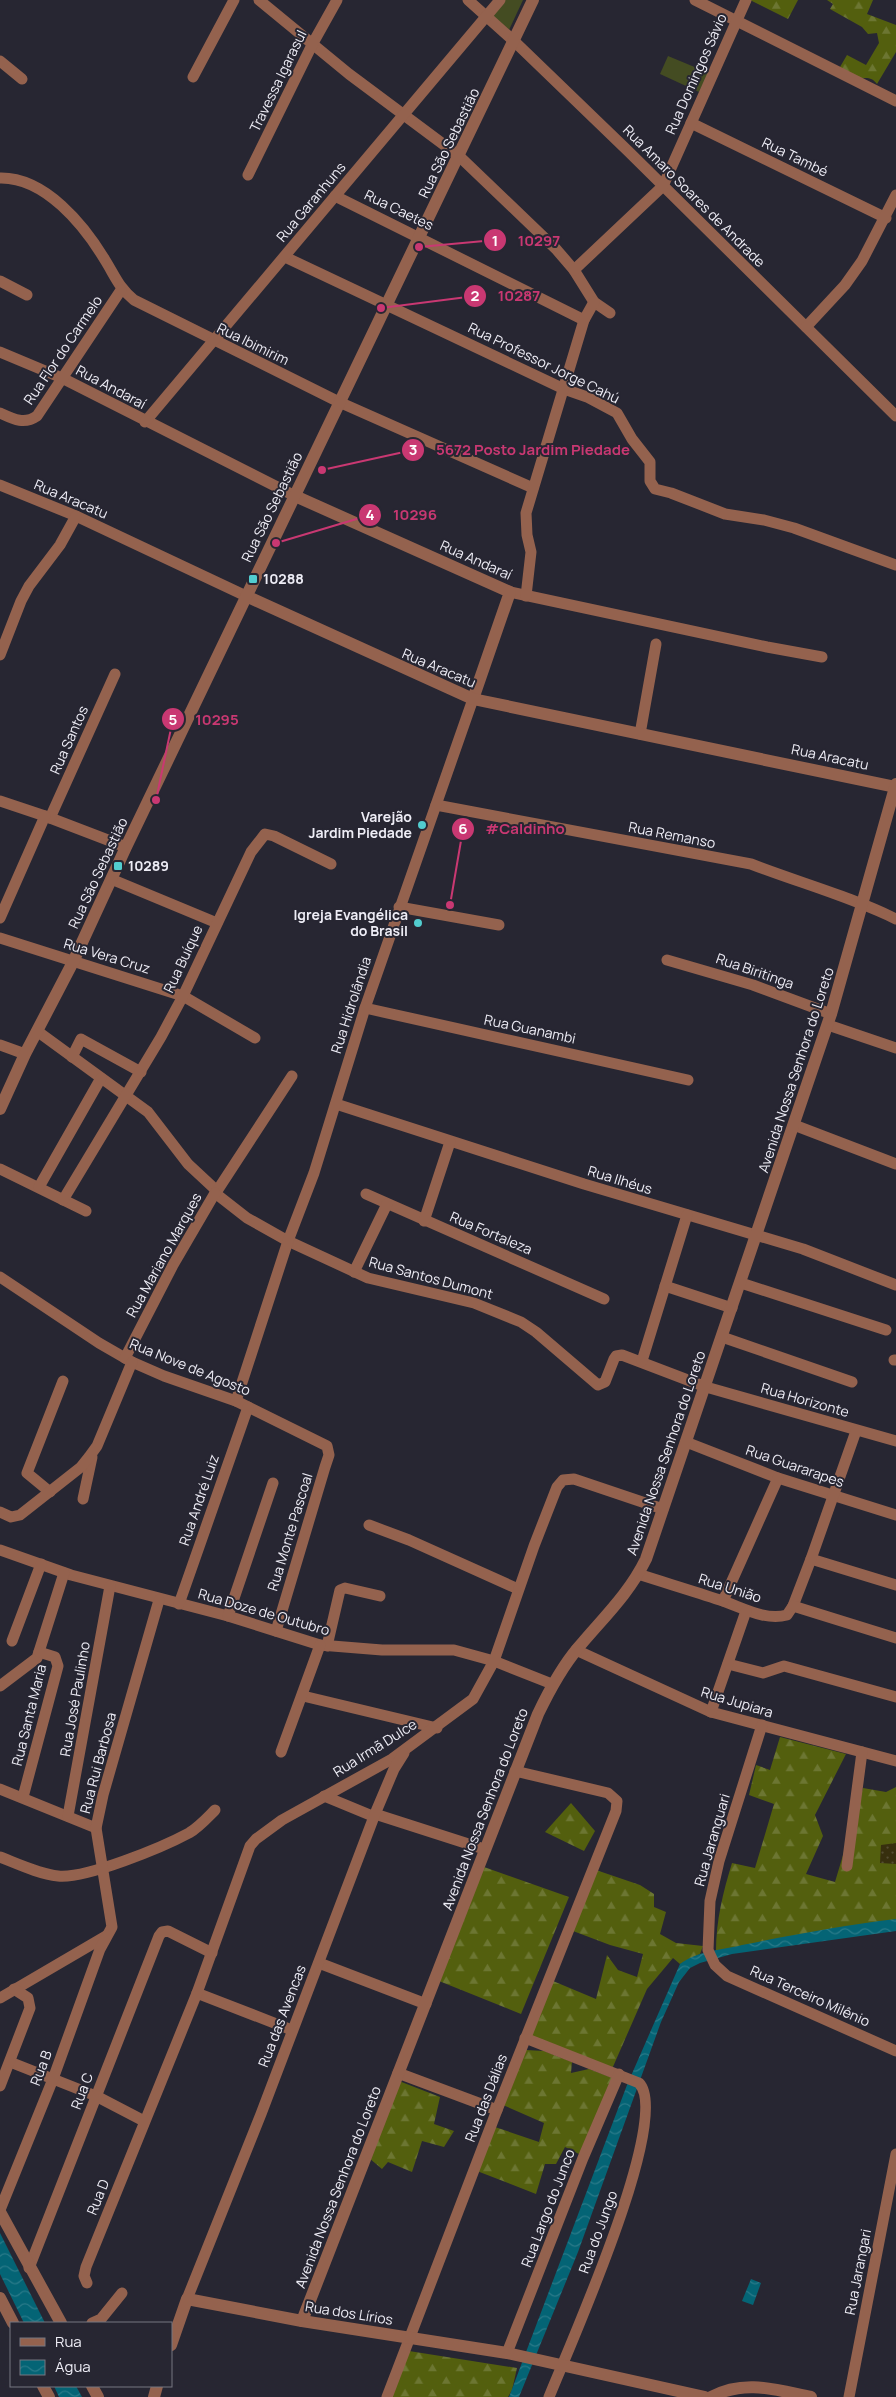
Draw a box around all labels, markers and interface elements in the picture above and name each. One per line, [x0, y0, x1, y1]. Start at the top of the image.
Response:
street label: Rua Domingos Sávio [660, 10, 731, 137]
street label: Travessa Igarasul [245, 27, 310, 135]
street label: Rua São Sebastião [414, 85, 483, 201]
street label: Rua Amaro Soares de Andrade [619, 120, 770, 271]
street label: Rua També [759, 132, 831, 181]
street label: Rua Garanhuns [272, 158, 350, 246]
street label: Rua Caetes [362, 185, 437, 234]
callout: 10297 [483, 225, 570, 255]
text: 1 [492, 230, 498, 251]
text: 10297 [518, 230, 560, 251]
callout: 10287 [463, 281, 550, 311]
text: 2 [471, 285, 480, 306]
text: 10287 [498, 285, 540, 306]
street label: Rua Flor do Carmelo [19, 291, 106, 408]
street label: Rua Ibimirim [214, 318, 292, 369]
street label: Rua Professor Jorge Cahú [465, 318, 623, 408]
street label: Rua Andaraí [73, 360, 150, 413]
callout: 5672 Posto Jardim Piedade [401, 435, 640, 465]
text: 3 [409, 439, 417, 460]
text: 5672 Posto Jardim Piedade [436, 439, 630, 460]
street label: Rua São Sebastião [237, 449, 306, 565]
street label: Rua Aracatu [31, 474, 111, 523]
callout: 10296 [358, 500, 447, 530]
text: 4 [365, 504, 375, 525]
text: 10296 [393, 504, 437, 525]
street label: Rua Andaraí [437, 535, 515, 584]
place label: 10288 [263, 569, 304, 588]
marker: 10288 [247, 573, 259, 585]
street label: Rua Aracatu [399, 643, 479, 692]
street label: Rua Santos [45, 702, 92, 777]
callout: 10295 [161, 704, 249, 734]
text: 5 [169, 709, 178, 730]
text: 10295 [195, 709, 239, 730]
street label: Rua Aracatu [790, 739, 870, 774]
place label: Varejão Jardim Piedade [308, 807, 412, 842]
street label: Rua São Sebastião [64, 814, 132, 931]
callout: #Caldinho [450, 814, 574, 844]
street label: Rua Remanso [627, 817, 717, 852]
text: 6 [458, 818, 468, 839]
text: #Caldinho [485, 818, 565, 839]
marker: Varejão Jardim Piedade [416, 819, 428, 831]
place label: 10289 [128, 856, 169, 875]
marker: 10289 [112, 860, 124, 872]
place label: Igreja Evangélica do Brasil [293, 905, 408, 940]
marker: Igreja Evangélica do Brasil [412, 917, 424, 929]
street label: Rua Buíque [159, 922, 207, 996]
street label: Rua Vera Cruz [61, 933, 153, 978]
street label: Rua Biritinga [714, 948, 797, 993]
street label: Rua Hidrolândia [326, 954, 375, 1056]
street label: Avenida Nossa Senhora do Loreto [753, 965, 838, 1175]
street label: Rua Guanambi [483, 1010, 578, 1047]
street label: Rua Ilhéus [586, 1161, 655, 1198]
street label: Rua Mariano Marques [121, 1189, 206, 1320]
street label: Rua Fortaleza [447, 1207, 535, 1258]
street label: Rua Santos Dumont [367, 1252, 496, 1303]
street label: Rua Nove de Agosto [127, 1334, 253, 1399]
street label: Avenida Nossa Senhora do Loreto [622, 1348, 710, 1558]
street label: Rua Horizonte [759, 1378, 851, 1421]
street label: Rua Guararapes [744, 1440, 847, 1491]
street label: Rua André Luiz [174, 1452, 223, 1548]
street label: Rua Monte Pascoal [263, 1470, 317, 1593]
street label: Rua União [696, 1568, 764, 1607]
street label: Rua Doze de Outubro [196, 1584, 332, 1639]
street label: Rua José Paulinho [55, 1640, 94, 1758]
street label: Rua Santa Maria [7, 1662, 50, 1768]
street label: Rua Jupiara [699, 1682, 776, 1721]
street label: Avenida Nossa Senhora do Loreto [437, 1705, 532, 1913]
street label: Rua Rui Barbosa [75, 1710, 120, 1816]
street label: Rua Irmã Dulce [329, 1714, 420, 1781]
street label: Rua Jaranguari [689, 1791, 734, 1888]
street label: Rua Terceiro Milênio [747, 1961, 873, 2030]
street label: Rua das Avencas [253, 1962, 310, 2070]
street label: Rua B [25, 2047, 56, 2088]
street label: Rua das Dálias [460, 2051, 511, 2145]
street label: Rua C [66, 2070, 97, 2112]
street label: Avenida Nossa Senhora do Loreto [290, 2083, 385, 2291]
street label: Rua Largo do Junco [516, 2146, 579, 2270]
street label: Rua D [82, 2176, 113, 2218]
street label: Rua do Jungo [574, 2188, 621, 2276]
street label: Rua Jarangari [840, 2227, 875, 2317]
street label: Rua dos Lírios [304, 2296, 394, 2329]
legend [10, 2322, 172, 2387]
text: Rua [55, 2331, 82, 2352]
text: Água [55, 2356, 91, 2377]

